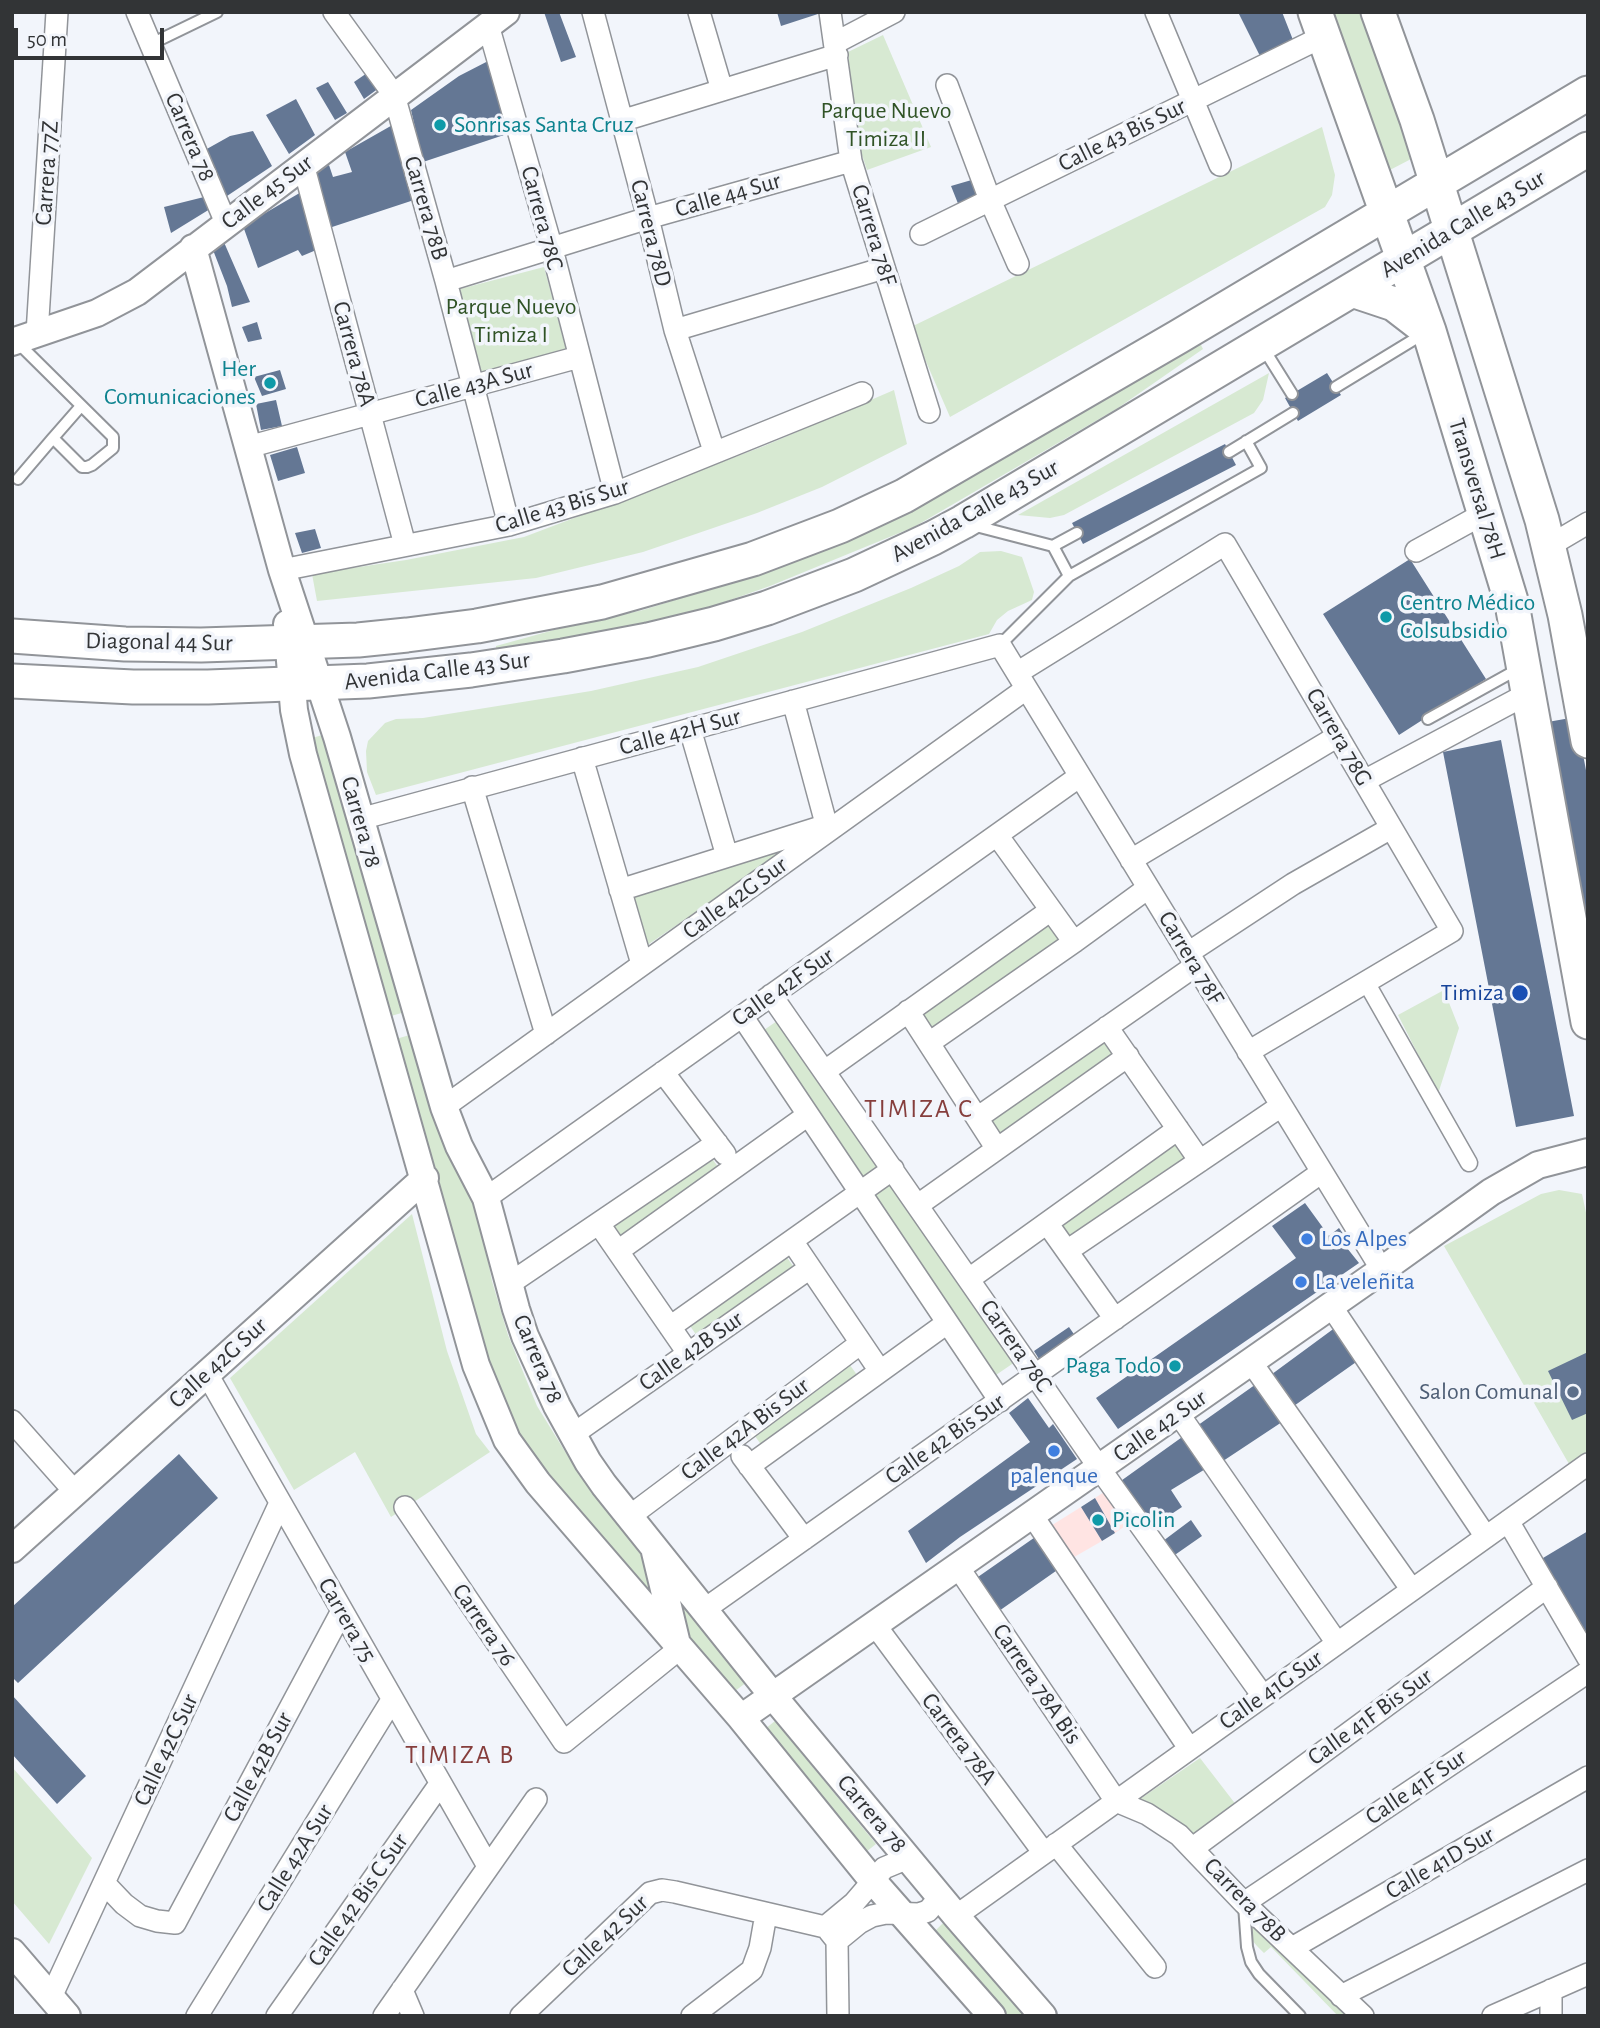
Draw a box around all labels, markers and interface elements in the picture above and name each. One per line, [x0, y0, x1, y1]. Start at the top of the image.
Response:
scale bar [18, 14, 168, 58]
text: 50 m [27, 29, 67, 50]
street label: Carrera 78 [158, 88, 222, 186]
street label: Calle 43 Bis Sur [1053, 92, 1191, 178]
park label: Parque Nuevo Timiza II [821, 97, 951, 153]
place label: Sonrisas Santa Cruz [454, 111, 634, 139]
marker: Sonrisas Santa Cruz [432, 117, 448, 133]
street label: Carrera 77Z [29, 120, 65, 226]
street label: Calle 45 Sur [216, 148, 318, 236]
street label: Carrera 78B [397, 153, 455, 263]
street label: Carrera 78C [514, 163, 570, 273]
street label: Avenida Calle 43 Sur [1375, 164, 1551, 284]
street label: Calle 44 Sur [672, 166, 784, 224]
street label: Carrera 78D [624, 176, 678, 290]
street label: Carrera 78F [845, 181, 903, 289]
park label: Parque Nuevo Timiza I [446, 293, 576, 349]
street label: Carrera 78A [326, 298, 382, 410]
place label: Her Comunicaciones [104, 355, 256, 411]
street label: Calle 43A Sur [412, 355, 536, 415]
marker: Her Comunicaciones [262, 375, 278, 391]
street label: Transversal 78H [1442, 415, 1512, 563]
street label: Avenida Calle 43 Sur [886, 453, 1064, 569]
street label: Calle 43 Bis Sur [492, 472, 632, 540]
place label: Centro Médico Colsubsidio [1400, 589, 1535, 645]
marker: Centro Médico Colsubsidio [1378, 609, 1394, 625]
street label: Diagonal 44 Sur [85, 626, 233, 658]
street label: Avenida Calle 43 Sur [342, 645, 532, 697]
street label: Carrera 78G [1299, 683, 1379, 791]
street label: Calle 42H Sur [616, 702, 744, 762]
street label: Carrera 78 [334, 773, 388, 871]
street label: Calle 42G Sur [677, 850, 793, 946]
street label: Carrera 78F [1152, 906, 1230, 1010]
street label: Calle 42F Sur [726, 941, 840, 1033]
place label: Timiza [1440, 979, 1504, 1007]
marker: Timiza [1510, 983, 1530, 1003]
district label: TIMIZA C [865, 1093, 973, 1125]
place label: Los Alpes [1321, 1225, 1407, 1253]
marker: Los Alpes [1299, 1231, 1315, 1247]
place label: La veleñita [1315, 1268, 1415, 1296]
marker: La veleñita [1293, 1274, 1309, 1290]
street label: Carrera 78C [974, 1294, 1058, 1398]
street label: Calle 42B Sur [633, 1305, 749, 1397]
street label: Carrera 78 [506, 1310, 570, 1408]
street label: Calle 42G Sur [163, 1311, 273, 1415]
place label: Paga Todo [1065, 1352, 1161, 1380]
marker: Paga Todo [1167, 1358, 1183, 1374]
street label: Calle 42A Bis Sur [675, 1371, 815, 1487]
place label: Salon Comunal [1419, 1378, 1559, 1406]
street label: Calle 42 Sur [1108, 1383, 1212, 1469]
marker: Salon Comunal [1565, 1384, 1581, 1400]
street label: Calle 42 Bis Sur [880, 1387, 1010, 1491]
marker: palenque [1046, 1443, 1062, 1459]
place label: palenque [1010, 1462, 1098, 1490]
place label: Picolin [1112, 1506, 1175, 1534]
marker: Picolin [1090, 1512, 1106, 1528]
street label: Carrera 75 [311, 1573, 383, 1667]
street label: Carrera 76 [446, 1578, 522, 1672]
street label: Carrera 78A Bis [986, 1618, 1088, 1750]
street label: Calle 41G Sur [1214, 1644, 1328, 1736]
street label: Calle 41F Bis Sur [1302, 1662, 1438, 1772]
street label: Carrera 78A [915, 1687, 1003, 1791]
street label: Calle 42C Sur [128, 1689, 204, 1811]
street label: Calle 42B Sur [217, 1707, 299, 1827]
district label: TIMIZA B [406, 1739, 514, 1771]
street label: Calle 41F Sur [1360, 1743, 1472, 1831]
street label: Carrera 78 [831, 1769, 913, 1859]
street label: Calle 42A Sur [251, 1799, 339, 1917]
street label: Calle 41D Sur [1380, 1820, 1500, 1906]
street label: Calle 42 Bis C Sur [301, 1828, 415, 1972]
street label: Carrera 78B [1198, 1852, 1292, 1948]
street label: Calle 42 Sur [556, 1889, 654, 1983]

